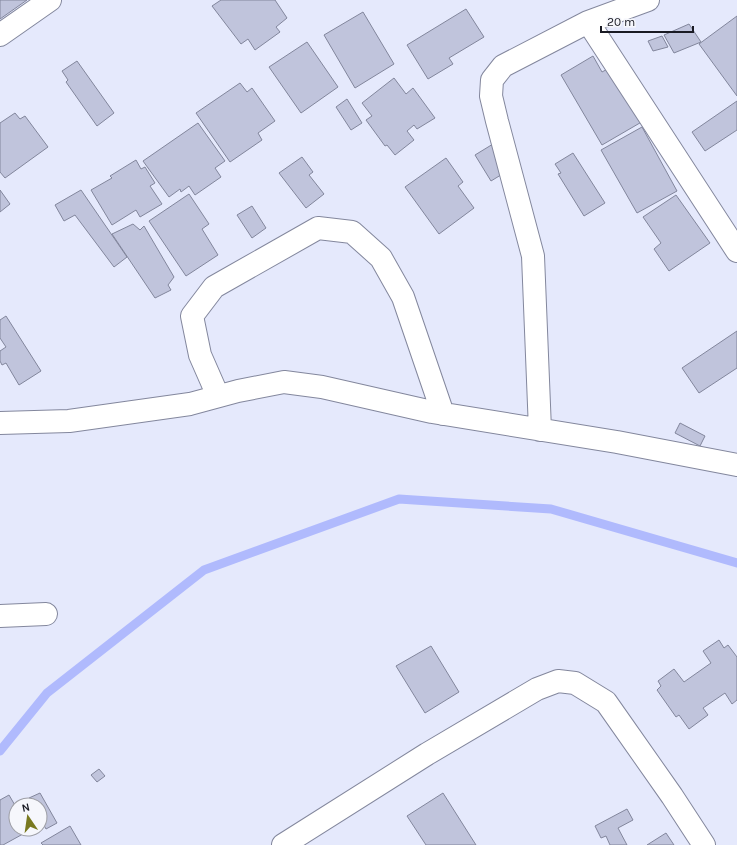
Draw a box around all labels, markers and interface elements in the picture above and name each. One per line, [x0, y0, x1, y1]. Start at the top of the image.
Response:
scale bar [601, 8, 693, 34]
text: 20 m [607, 15, 635, 29]
north arrow [8, 797, 48, 837]
text: N [21, 801, 31, 815]

